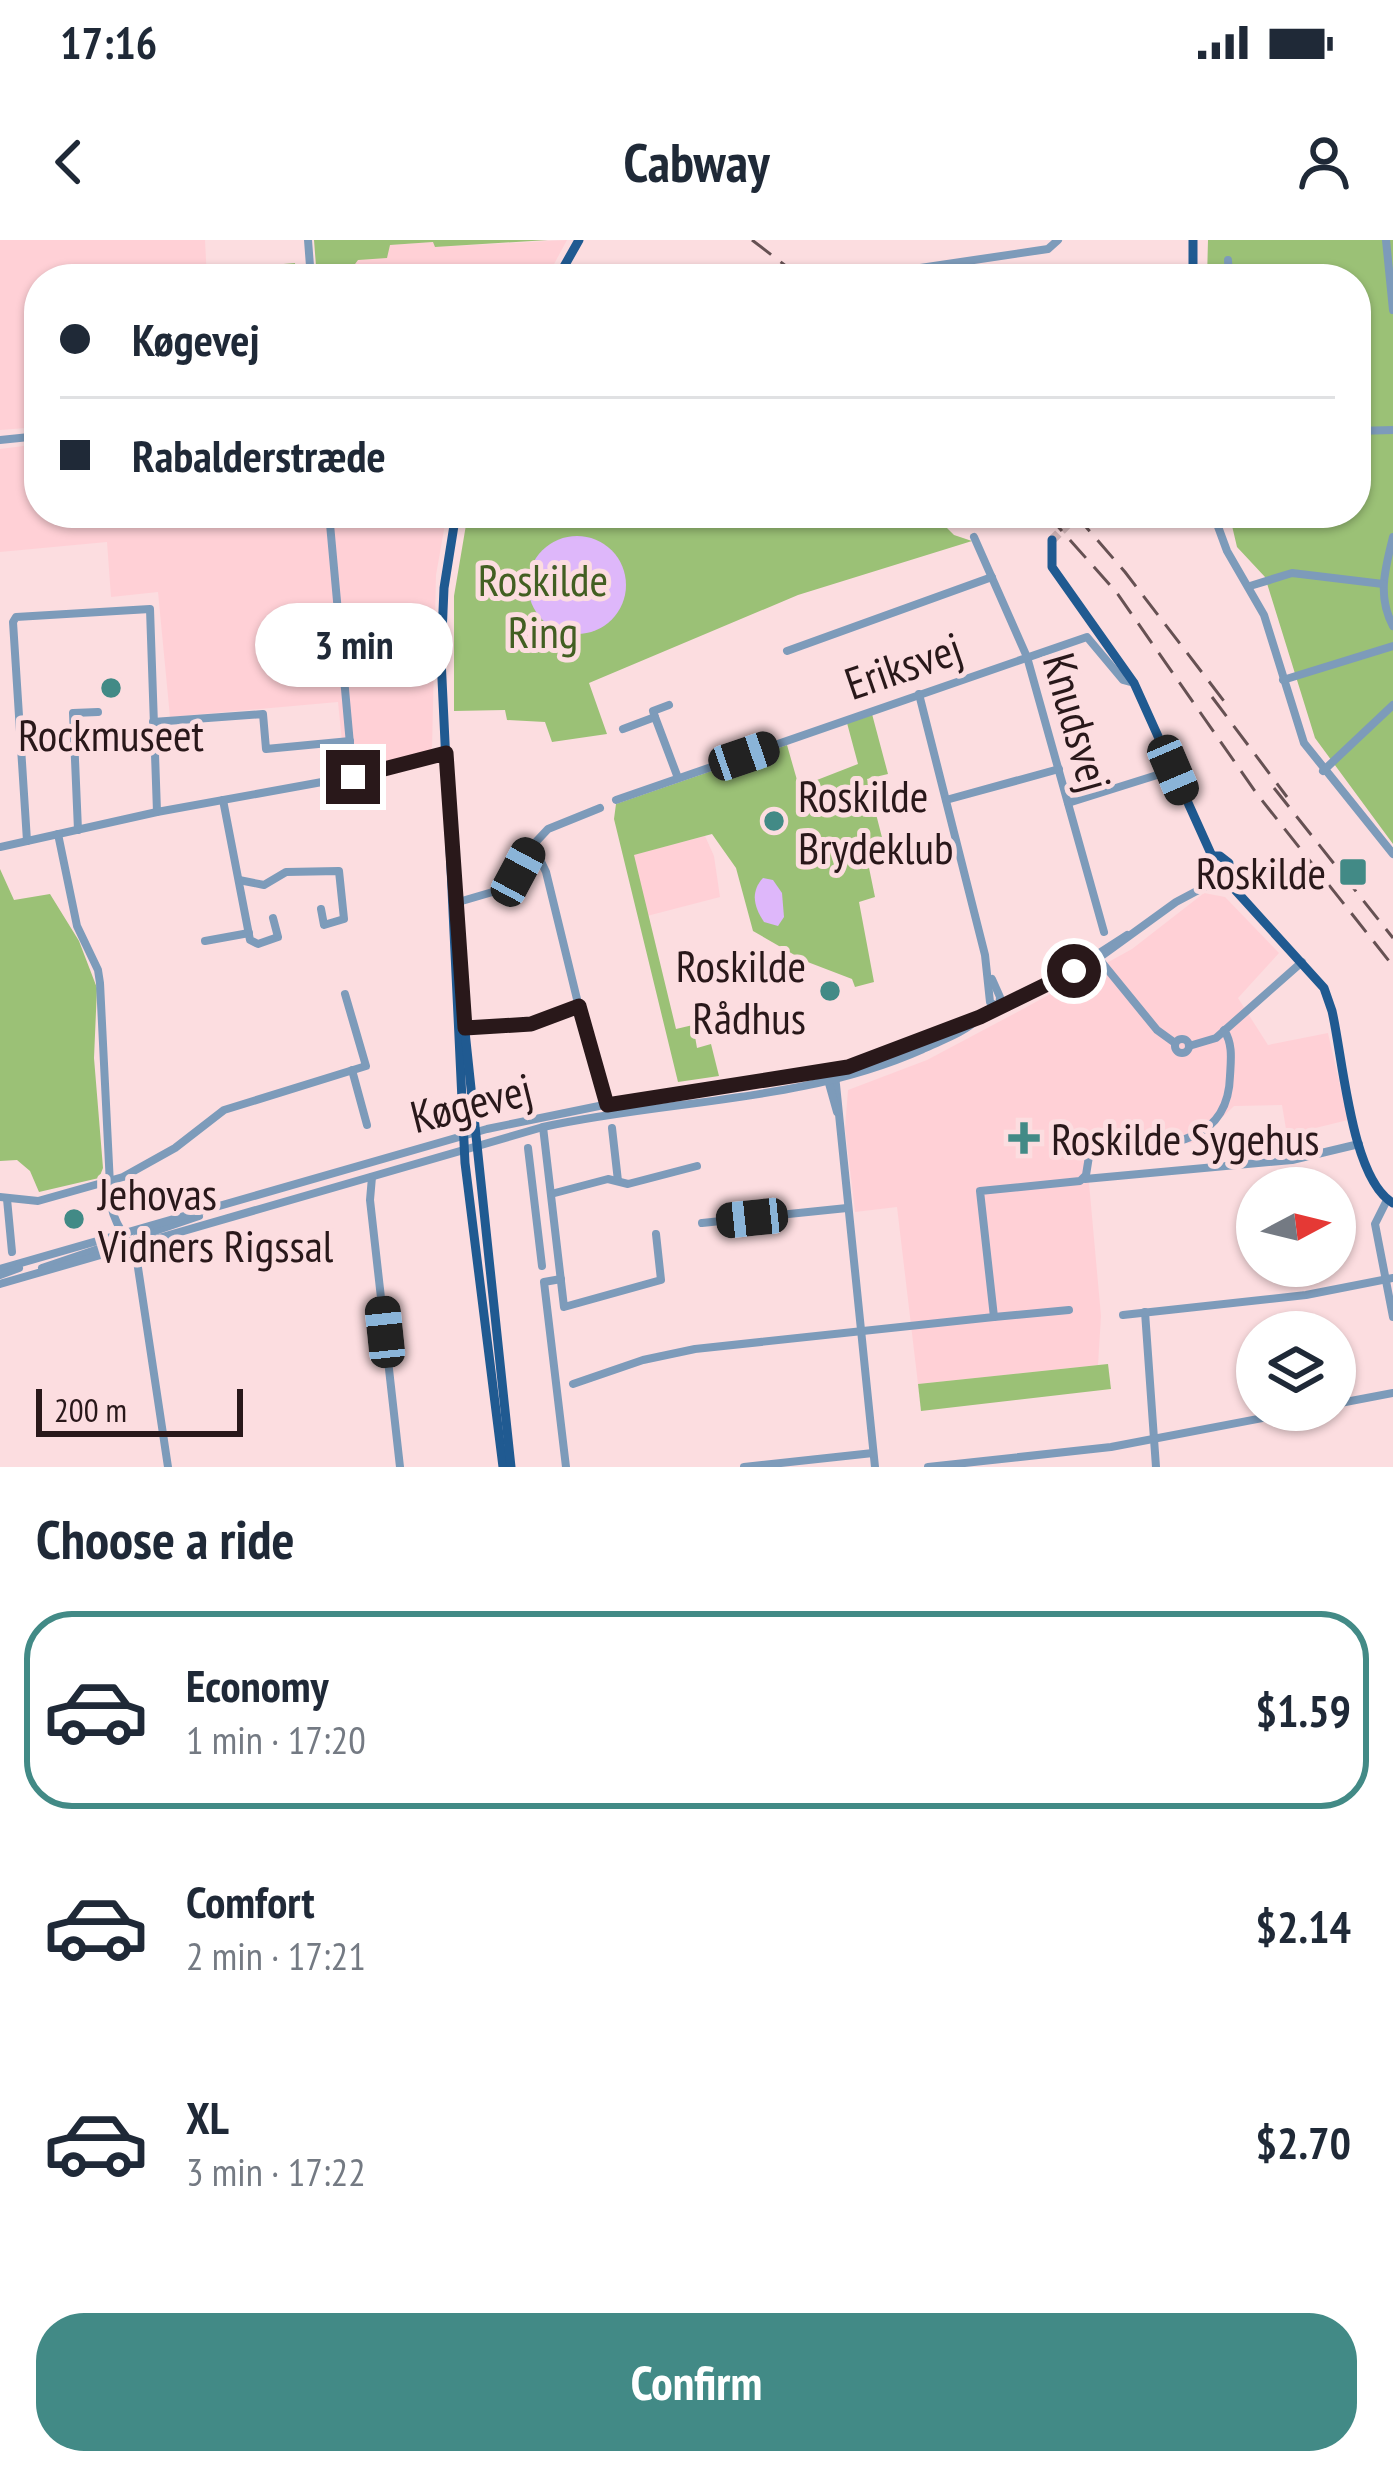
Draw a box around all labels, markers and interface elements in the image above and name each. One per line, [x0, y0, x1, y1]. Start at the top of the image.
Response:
text: 17:16 [60, 13, 157, 71]
text: Cabway [623, 127, 770, 197]
icon: back [36, 129, 102, 195]
icon: person [1291, 129, 1357, 195]
text: Køgevej [132, 310, 260, 368]
text: Rabalderstræde [132, 426, 386, 484]
park label: Roskilde Ring [478, 550, 608, 660]
callout: 3 min [254, 603, 452, 687]
street label: Eriksvej [837, 618, 969, 712]
text: 3 min [315, 619, 393, 670]
street label: Knudsvej [1031, 646, 1125, 798]
marker: Rockmuseet [98, 675, 124, 701]
place label: Rockmuseet [18, 705, 205, 763]
car [704, 727, 784, 785]
car [1142, 730, 1204, 810]
route end [326, 750, 380, 804]
place label: Roskilde Brydeklub [798, 766, 954, 876]
marker: Roskilde Brydeklub [761, 808, 787, 834]
car [485, 832, 551, 912]
place label: Roskilde [1196, 843, 1326, 901]
marker: Roskilde [1337, 856, 1369, 888]
place label: Roskilde Rådhus [676, 936, 806, 1046]
route start [1047, 944, 1101, 998]
marker: Roskilde Rådhus [817, 978, 843, 1004]
street label: Køgevej [404, 1059, 538, 1145]
place label: Roskilde Sygehus [1051, 1109, 1320, 1167]
marker: Roskilde Sygehus [1008, 1122, 1040, 1154]
place label: Jehovas Vidners Rigssal [96, 1164, 334, 1274]
north arrow [1236, 1167, 1356, 1287]
map controls [1236, 1167, 1356, 1431]
car [714, 1196, 790, 1240]
marker: Jehovas Vidners Rigssal [61, 1206, 87, 1232]
car [363, 1294, 407, 1370]
button: layers [1236, 1311, 1356, 1431]
scale bar [36, 1383, 243, 1436]
text: 200 m [54, 1388, 127, 1431]
text: Choose a ride [36, 1504, 295, 1574]
icon: car [42, 1656, 150, 1764]
text: Economy [186, 1656, 329, 1714]
text: $1.59 [1255, 1681, 1351, 1739]
text: 1 min · 17:20 [186, 1714, 366, 1765]
icon: car [42, 1872, 150, 1980]
text: Comfort [186, 1872, 315, 1930]
text: $2.14 [1255, 1897, 1351, 1955]
text: 2 min · 17:21 [186, 1930, 366, 1981]
icon: car [42, 2088, 150, 2196]
text: XL [186, 2088, 229, 2146]
text: $2.70 [1255, 2113, 1351, 2171]
text: 3 min · 17:22 [186, 2146, 366, 2197]
button: Confirm [36, 2313, 1357, 2451]

